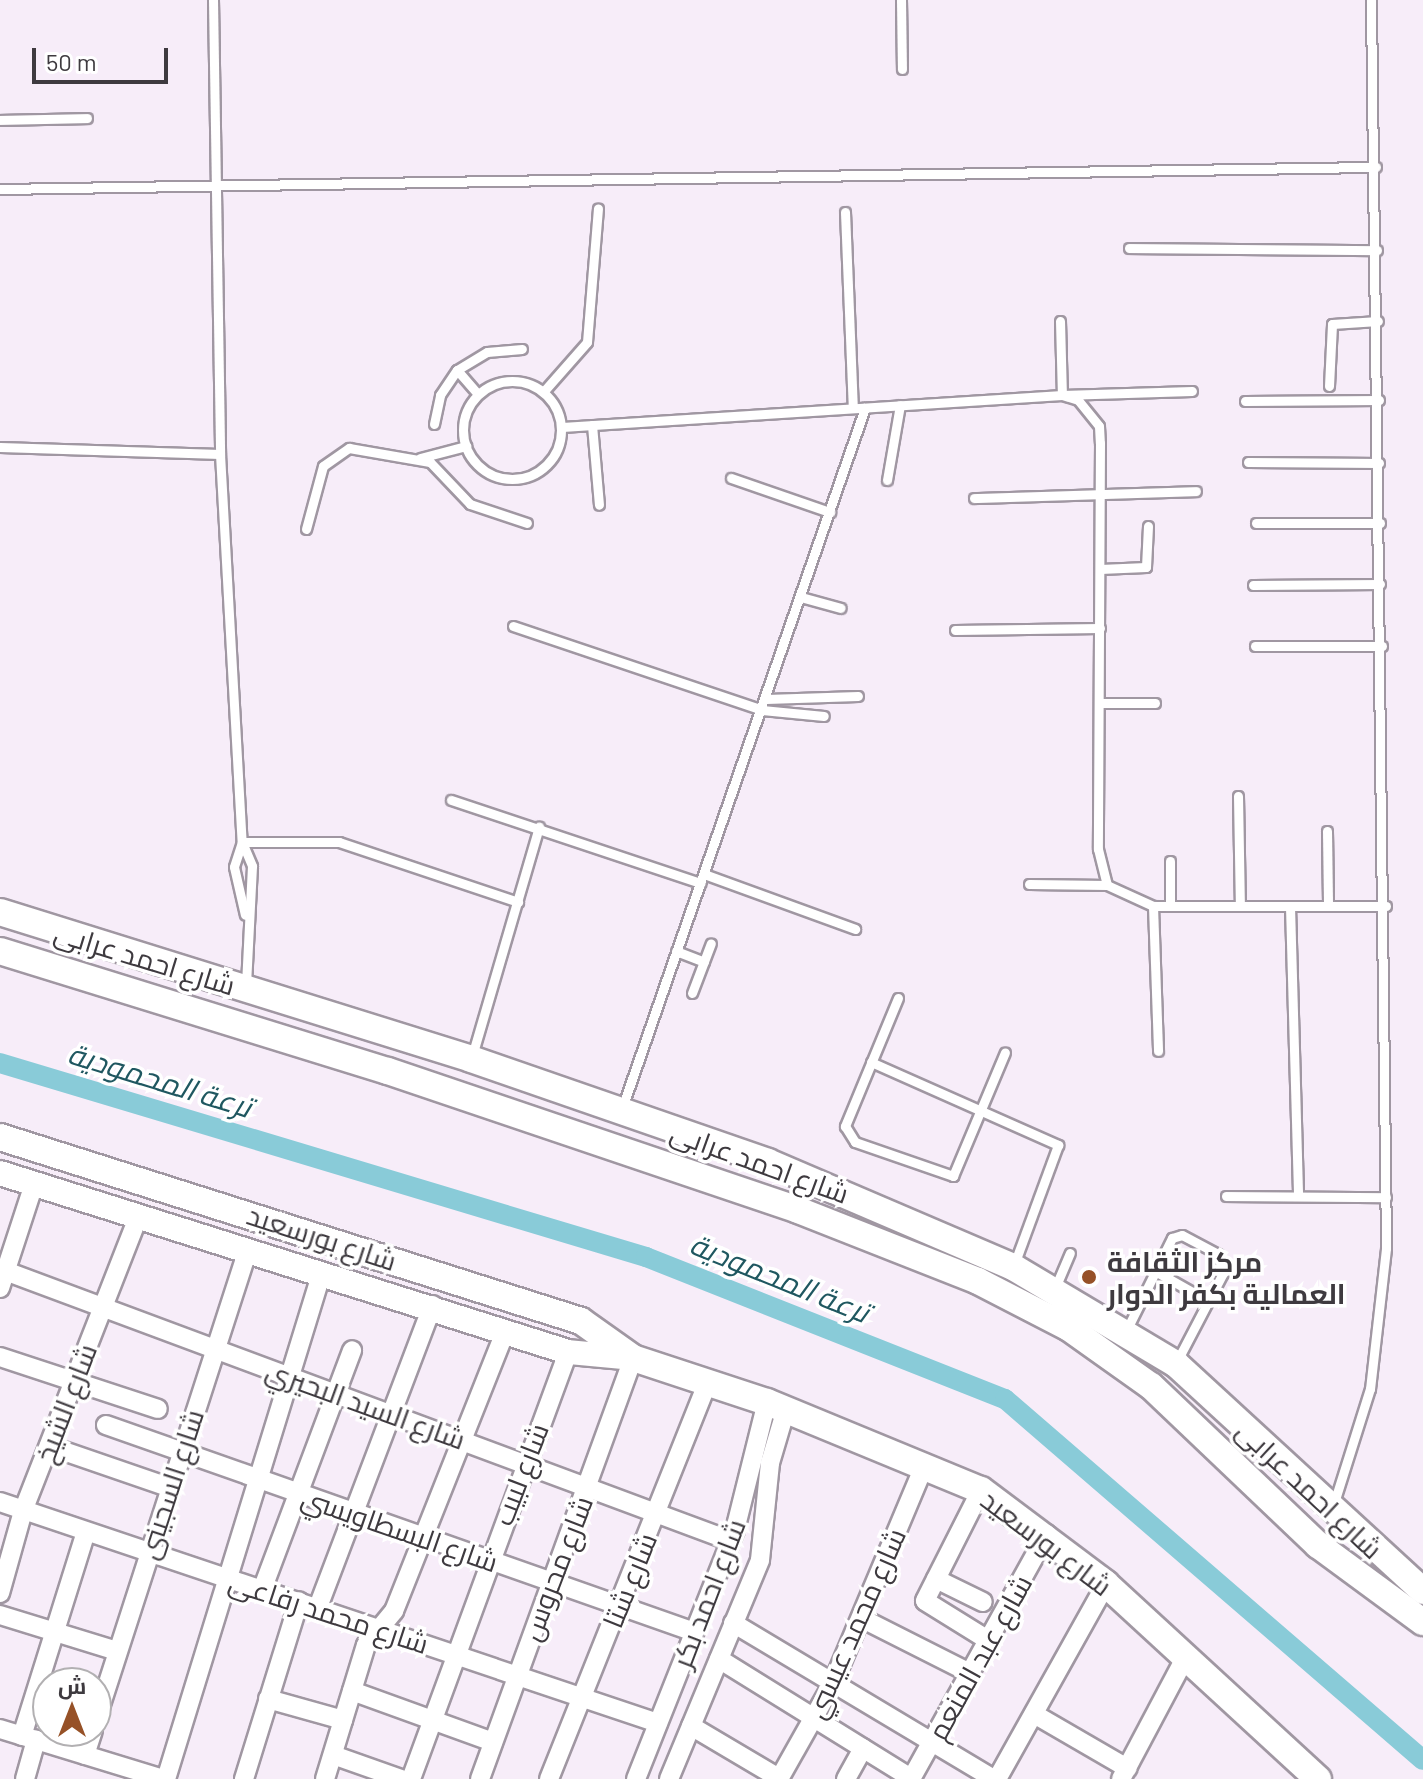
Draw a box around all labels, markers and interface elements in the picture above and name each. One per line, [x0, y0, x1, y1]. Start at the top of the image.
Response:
scale bar [36, 32, 172, 82]
text: 50 m [46, 47, 97, 76]
street label: شارع احمد عرابى [51, 915, 239, 1001]
water label: ترعة المحمودية [64, 1034, 256, 1124]
street label: شارع احمد عرابى [666, 1114, 854, 1210]
street label: شارع بورسعيد [243, 1197, 401, 1277]
water label: ترعة المحمودية [685, 1225, 875, 1329]
place label: مركز الثقافة العمالية بكفر الدوار [1107, 1244, 1346, 1310]
marker: مركز الثقافة العمالية بكفر الدوار [1078, 1266, 1100, 1288]
street label: شارع الشيخ [27, 1339, 103, 1467]
street label: شارع السيد البحيري [262, 1352, 470, 1456]
street label: شارع السجينى [130, 1405, 210, 1563]
street label: شارع احمد عرابى [1230, 1413, 1390, 1565]
street label: شارع لبيب [485, 1418, 555, 1530]
street label: شارع البسطاويسي [297, 1480, 503, 1578]
street label: شارع بورسعيد [975, 1482, 1119, 1602]
street label: شارع محروس [513, 1491, 599, 1645]
street label: شارع احمد بكر [664, 1514, 752, 1672]
street label: شارع محمد عيسي [798, 1522, 912, 1724]
street label: شارع شتا [595, 1528, 663, 1632]
street label: شارع محمد رفاعى [225, 1564, 433, 1660]
street label: شارع عبد المنعم [920, 1568, 1038, 1746]
north arrow [32, 1667, 112, 1747]
text: ش [58, 1672, 86, 1698]

